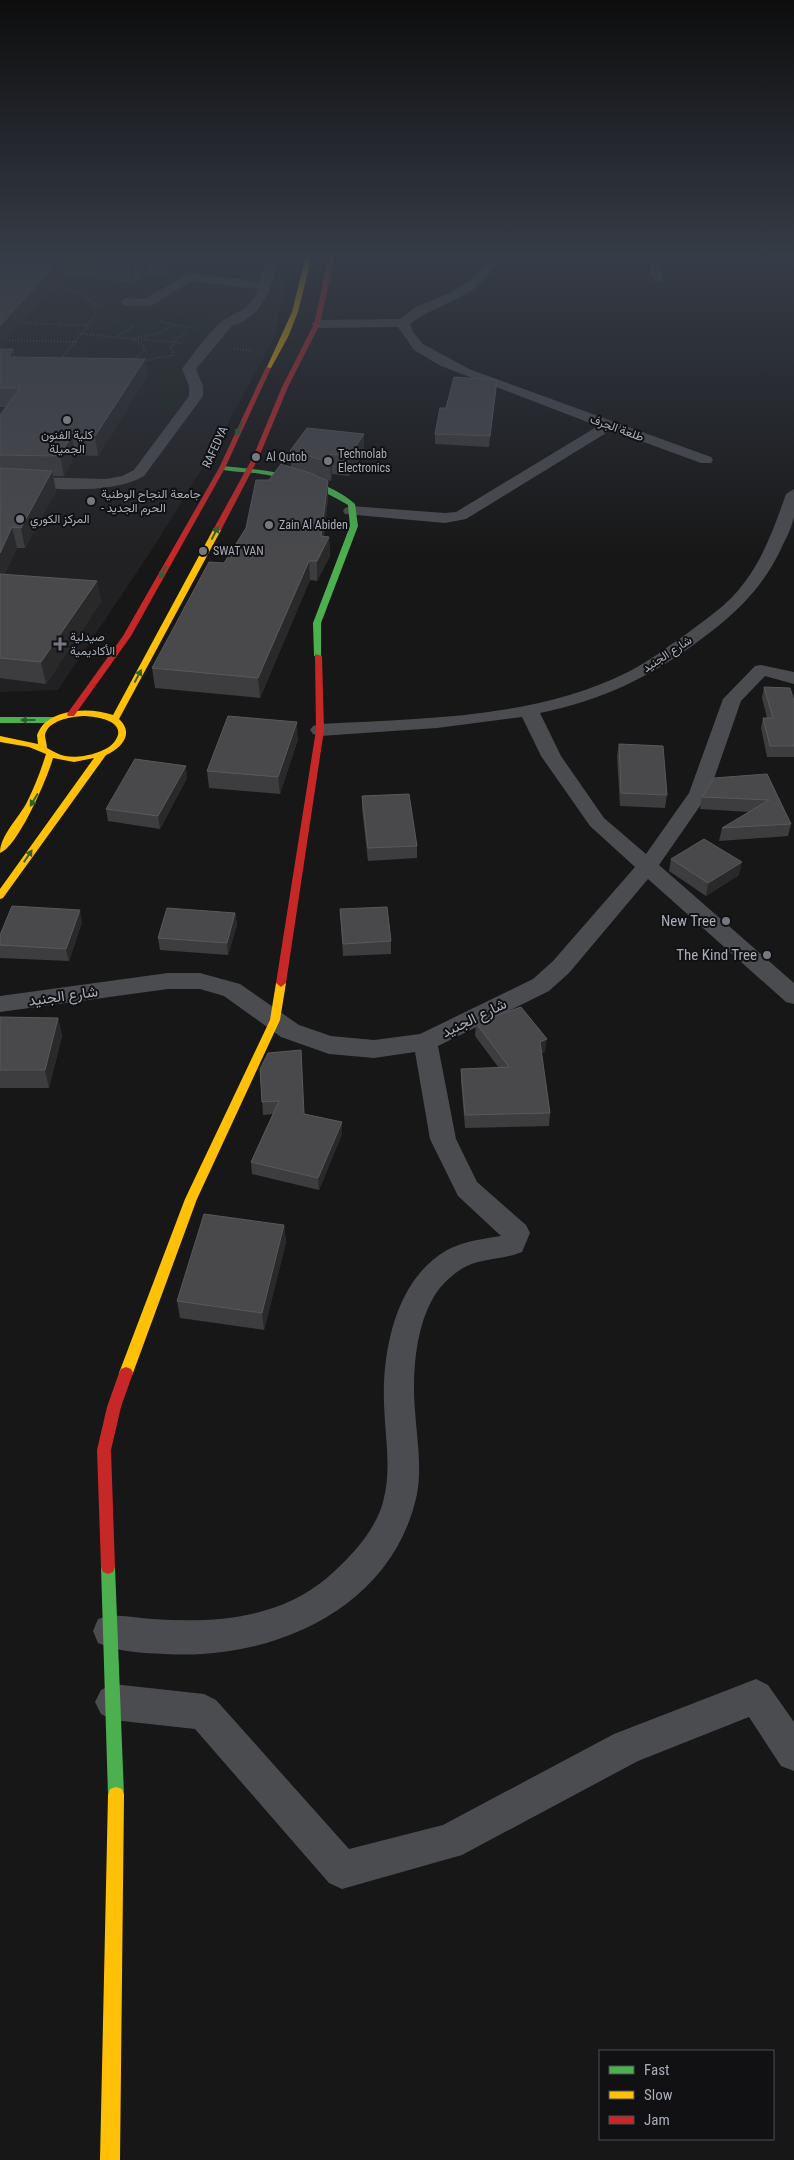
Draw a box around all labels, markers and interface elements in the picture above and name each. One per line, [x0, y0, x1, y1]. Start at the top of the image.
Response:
street label: طلعة الجرف [588, 412, 646, 445]
marker: كلية الفنون الجميلة [61, 414, 73, 426]
one-way arrow [234, 422, 242, 436]
street label: RAFEDYA [199, 424, 231, 470]
place label: كلية الفنون الجميلة [41, 428, 93, 456]
place label: Technolab Electronics [338, 447, 391, 475]
place label: Al Qutob [266, 450, 307, 464]
marker: Al Qutob [250, 451, 262, 463]
marker: Technolab Electronics [322, 455, 334, 467]
place label: جامعة النجاح الوطنية - الحرم الجديد [101, 487, 201, 516]
marker: جامعة النجاح الوطنية - الحرم الجديد [85, 495, 97, 507]
place label: المركز الكوري [30, 512, 90, 529]
marker: المركز الكوري [14, 513, 26, 525]
place label: Zain Al Abiden [279, 518, 348, 532]
marker: Zain Al Abiden [263, 519, 275, 531]
one-way arrow [211, 526, 219, 541]
place label: SWAT VAN [213, 544, 264, 558]
marker: SWAT VAN [197, 545, 209, 557]
one-way arrow [159, 565, 167, 580]
place label: صيدلية الأكاديمية [70, 630, 115, 658]
street label: شارع الجنيد [640, 633, 695, 677]
marker: صيدلية الأكاديمية [54, 638, 66, 650]
one-way arrow [134, 669, 142, 684]
one-way arrow [19, 716, 35, 724]
one-way arrow [30, 793, 39, 806]
one-way arrow [23, 849, 33, 863]
place label: New Tree [661, 912, 716, 930]
marker: New Tree [720, 915, 732, 927]
place label: The Kind Tree [676, 946, 757, 964]
marker: The Kind Tree [761, 949, 773, 961]
street label: شارع الجنيد [27, 982, 99, 1012]
street label: شارع الجنيد [439, 994, 510, 1043]
legend [599, 2050, 774, 2140]
text: Fast [644, 2061, 669, 2079]
text: Slow [644, 2086, 673, 2104]
text: Jam [644, 2111, 670, 2129]

